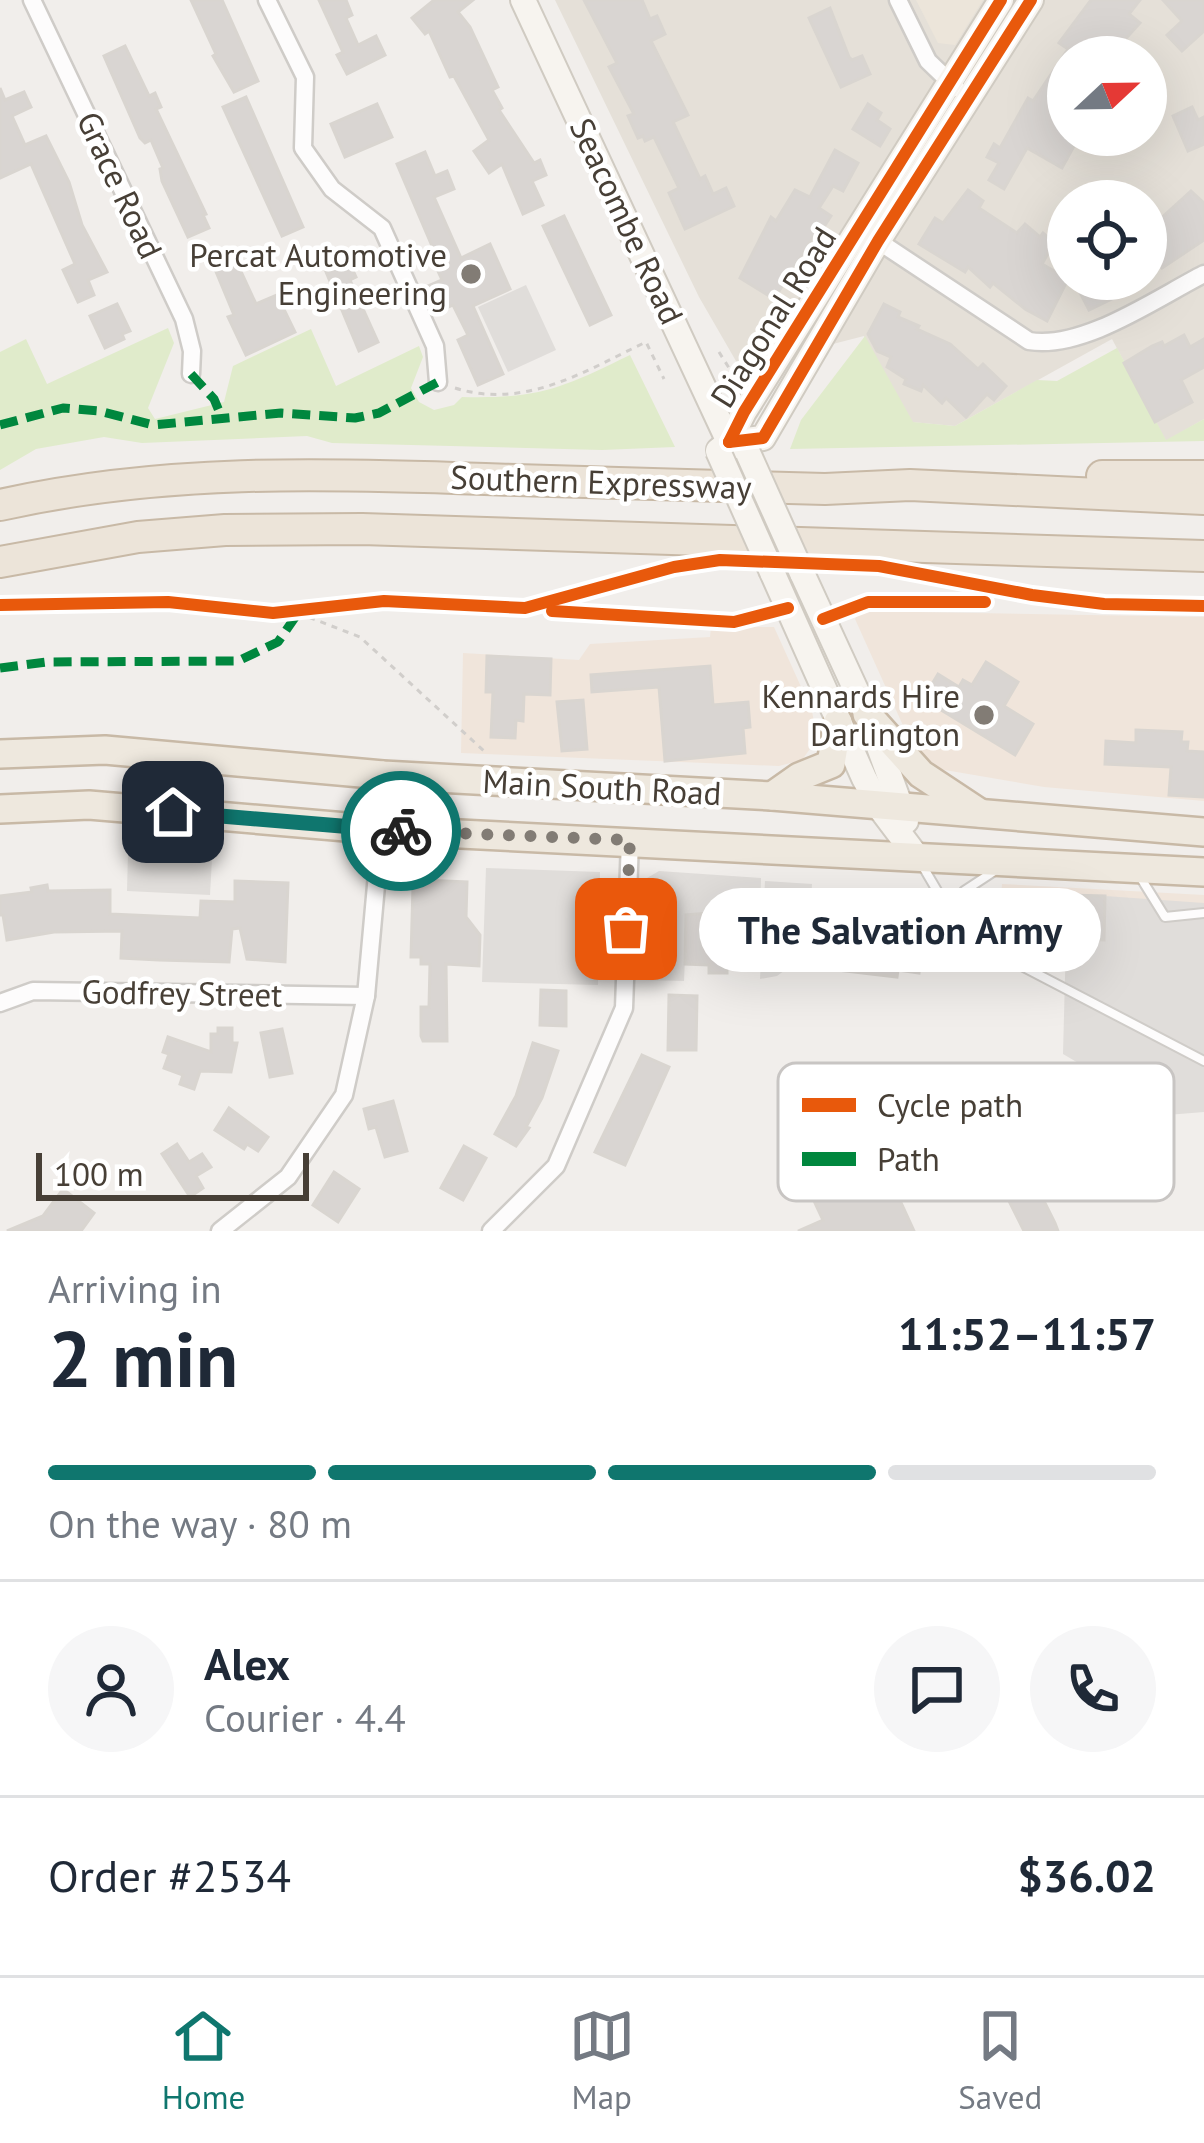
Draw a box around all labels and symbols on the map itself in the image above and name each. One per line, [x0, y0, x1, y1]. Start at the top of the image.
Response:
north arrow [1047, 36, 1167, 156]
street label: Grace Road [68, 104, 173, 265]
street label: Seacombe Road [561, 111, 694, 331]
street label: Diagonal Road [700, 218, 845, 415]
place label: Percat Automotive Engineering [189, 233, 447, 314]
marker: Percat Automotive Engineering [458, 261, 484, 287]
street label: Southern Expressway [450, 455, 753, 508]
place label: Kennards Hire Darlington [762, 674, 960, 755]
marker: Kennards Hire Darlington [971, 702, 997, 728]
street label: Main South Road [482, 759, 723, 814]
pin [122, 761, 224, 863]
courier [341, 771, 461, 891]
pin [575, 878, 677, 980]
callout: The Salvation Army [698, 887, 1100, 971]
street label: Godfrey Street [81, 969, 283, 1016]
legend [778, 1063, 1174, 1201]
text: Cycle path [877, 1083, 1023, 1126]
text: Path [877, 1137, 940, 1180]
scale bar [36, 1147, 309, 1200]

